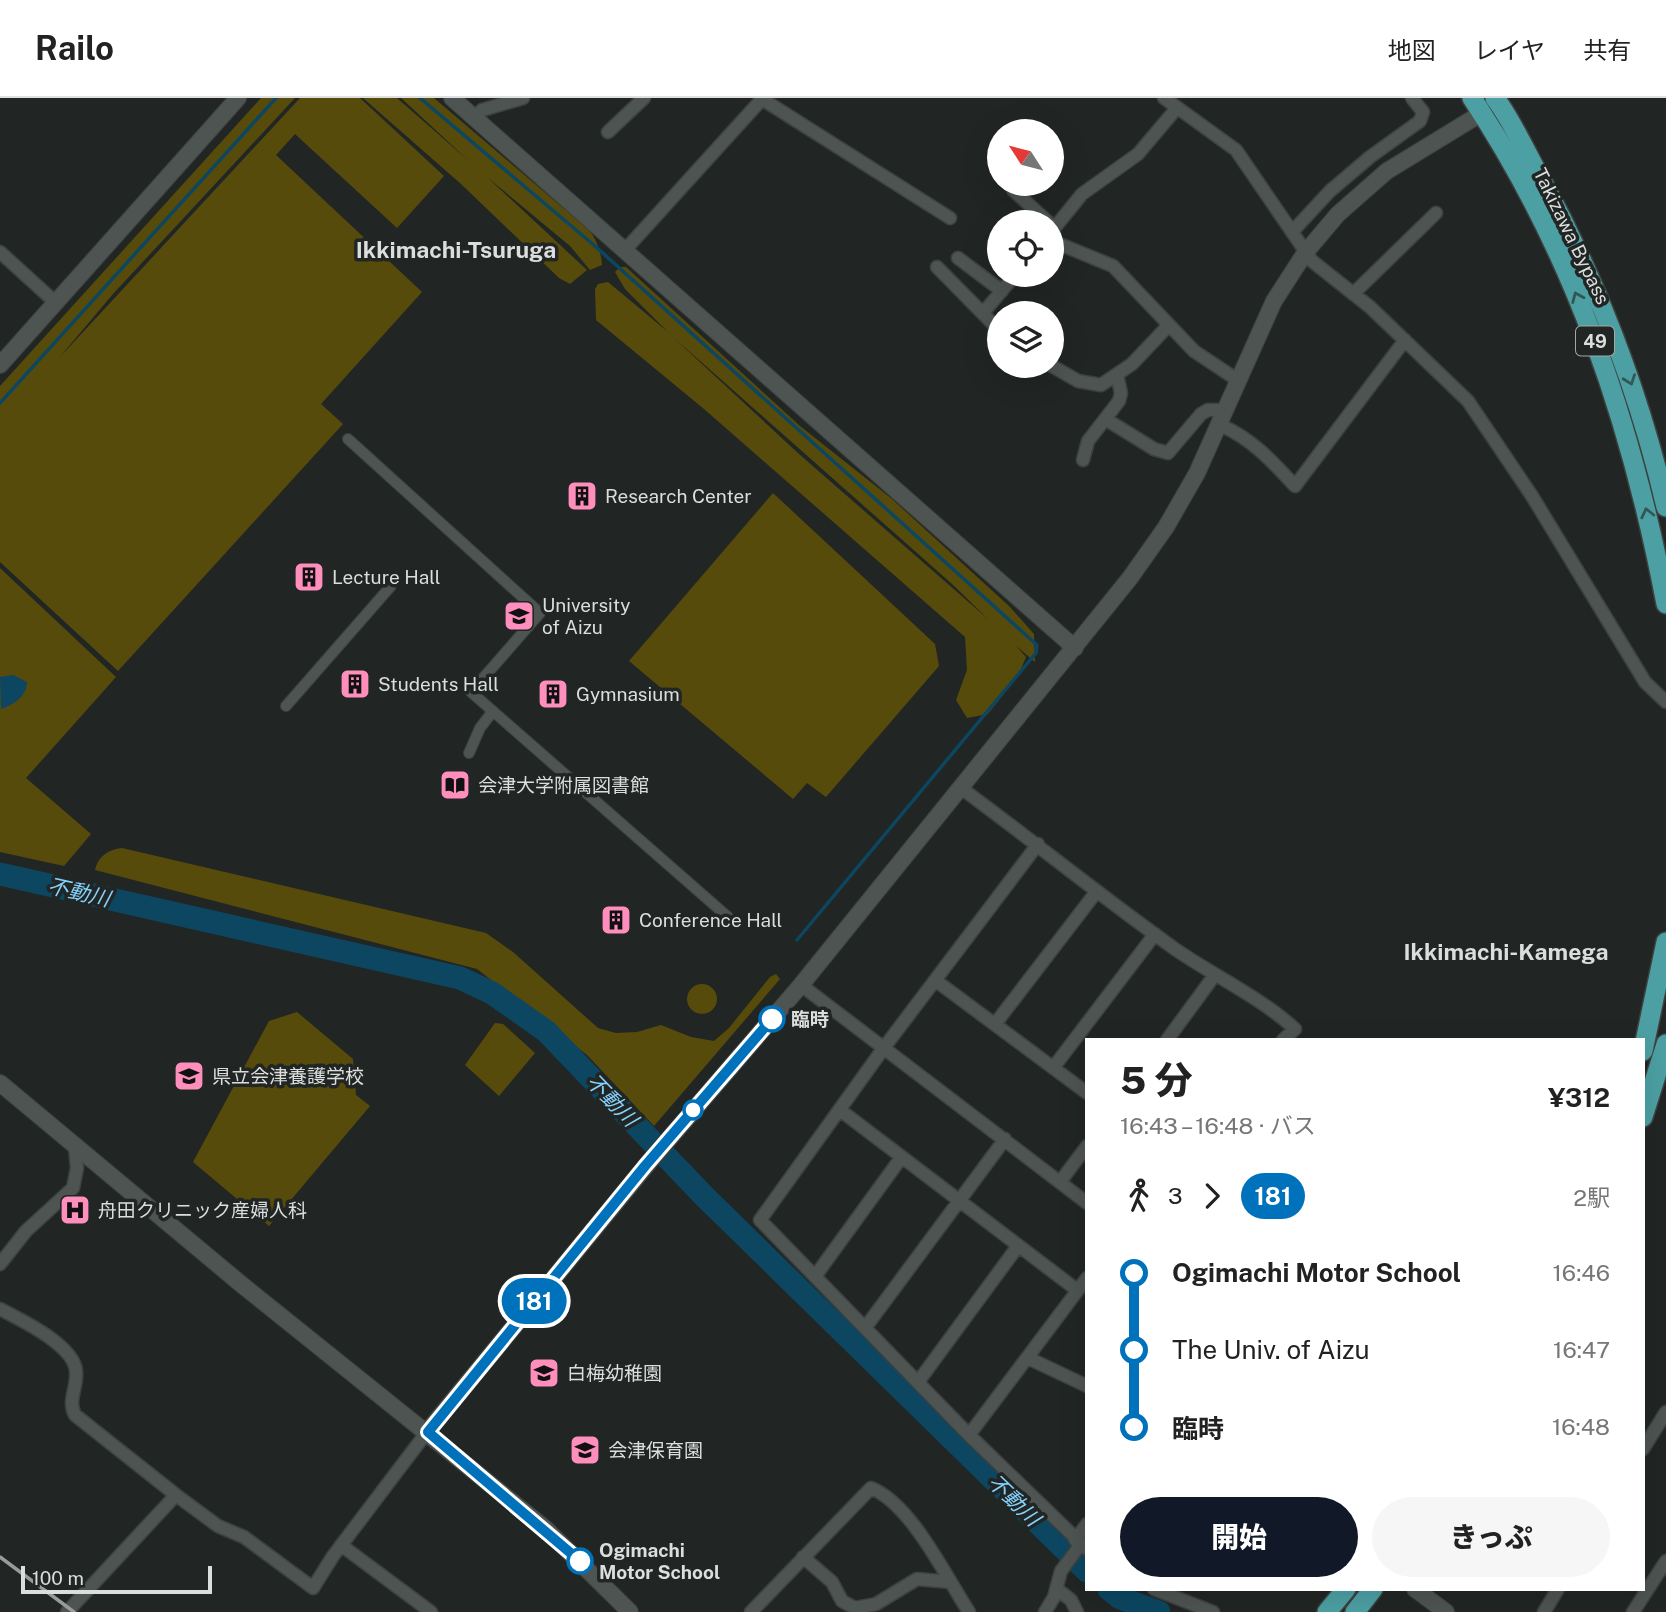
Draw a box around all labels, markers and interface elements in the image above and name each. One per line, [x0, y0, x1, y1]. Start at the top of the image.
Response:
text: Railo [35, 29, 114, 67]
text: 地図 [1388, 36, 1436, 64]
text: レイヤ [1474, 36, 1545, 64]
text: 共有 [1583, 36, 1631, 64]
north arrow [987, 119, 1064, 196]
map controls [987, 119, 1064, 378]
street label: Takizawa Bypass [1529, 164, 1615, 308]
button: locate [987, 210, 1064, 287]
district label: Ikkimachi-Tsuruga [356, 236, 556, 263]
one-way arrow [1571, 292, 1585, 304]
button: layers [987, 301, 1064, 378]
road number: 49 [1576, 327, 1614, 356]
one-way arrow [1622, 373, 1636, 385]
building icon: Research Center [565, 479, 599, 513]
place label: Research Center [605, 485, 752, 507]
one-way arrow [1641, 507, 1655, 519]
building icon: Lecture Hall [292, 560, 326, 594]
place label: Lecture Hall [332, 566, 440, 588]
place label: University of Aizu [542, 594, 630, 638]
school or university icon: University of Aizu [502, 599, 536, 633]
building icon: Students Hall [338, 667, 372, 701]
place label: Students Hall [378, 673, 499, 695]
building icon: Gymnasium [536, 677, 570, 711]
place label: Gymnasium [576, 683, 680, 705]
library icon: 会津大学附属図書館 [438, 768, 472, 802]
place label: 会津大学附属図書館 [478, 774, 649, 796]
water label: 不動川 [45, 873, 114, 912]
building icon: Conference Hall [599, 903, 633, 937]
place label: Conference Hall [639, 909, 782, 931]
district label: Ikkimachi-Kamega [1404, 938, 1608, 965]
marker: 臨時 [759, 1006, 785, 1032]
place label: 臨時 [791, 1008, 829, 1030]
text: 5 分 [1120, 1058, 1193, 1103]
school or university icon: 県立会津養護学校 [172, 1059, 206, 1093]
place label: 県立会津養護学校 [212, 1065, 364, 1087]
water label: 不動川 [581, 1069, 644, 1133]
text: ¥312 [1548, 1082, 1610, 1113]
unlabelled marker [683, 1100, 703, 1120]
text: 16:43 – 16:48 · バス [1120, 1112, 1316, 1139]
icon: walk [1120, 1177, 1158, 1215]
icon: forward [1193, 1177, 1231, 1215]
text: 3 [1168, 1182, 1183, 1209]
text: 181 [1255, 1182, 1291, 1210]
text: 2駅 [1573, 1184, 1610, 1211]
hospital icon: 舟田クリニック産婦人科 [58, 1193, 92, 1227]
place label: 舟田クリニック産婦人科 [98, 1199, 307, 1221]
text: Ogimachi Motor School [1172, 1257, 1461, 1288]
text: 16:46 [1553, 1259, 1610, 1286]
line badge: 181 [494, 1278, 574, 1324]
text: 181 [516, 1287, 552, 1315]
text: The Univ. of Aizu [1172, 1334, 1370, 1365]
text: 16:47 [1553, 1336, 1610, 1363]
school or university icon: 白梅幼稚園 [527, 1356, 561, 1390]
place label: 白梅幼稚園 [567, 1362, 662, 1384]
text: 臨時 [1172, 1413, 1224, 1444]
text: 16:48 [1552, 1413, 1610, 1440]
school or university icon: 会津保育園 [568, 1433, 602, 1467]
place label: 会津保育園 [608, 1439, 703, 1461]
water label: 不動川 [983, 1469, 1047, 1532]
button: 開始 [1120, 1497, 1358, 1577]
button: きっぷ [1372, 1497, 1610, 1577]
place label: Ogimachi Motor School [599, 1539, 720, 1583]
marker: Ogimachi Motor School [567, 1548, 593, 1574]
scale bar [21, 1563, 212, 1595]
text: 100 m [32, 1567, 84, 1589]

